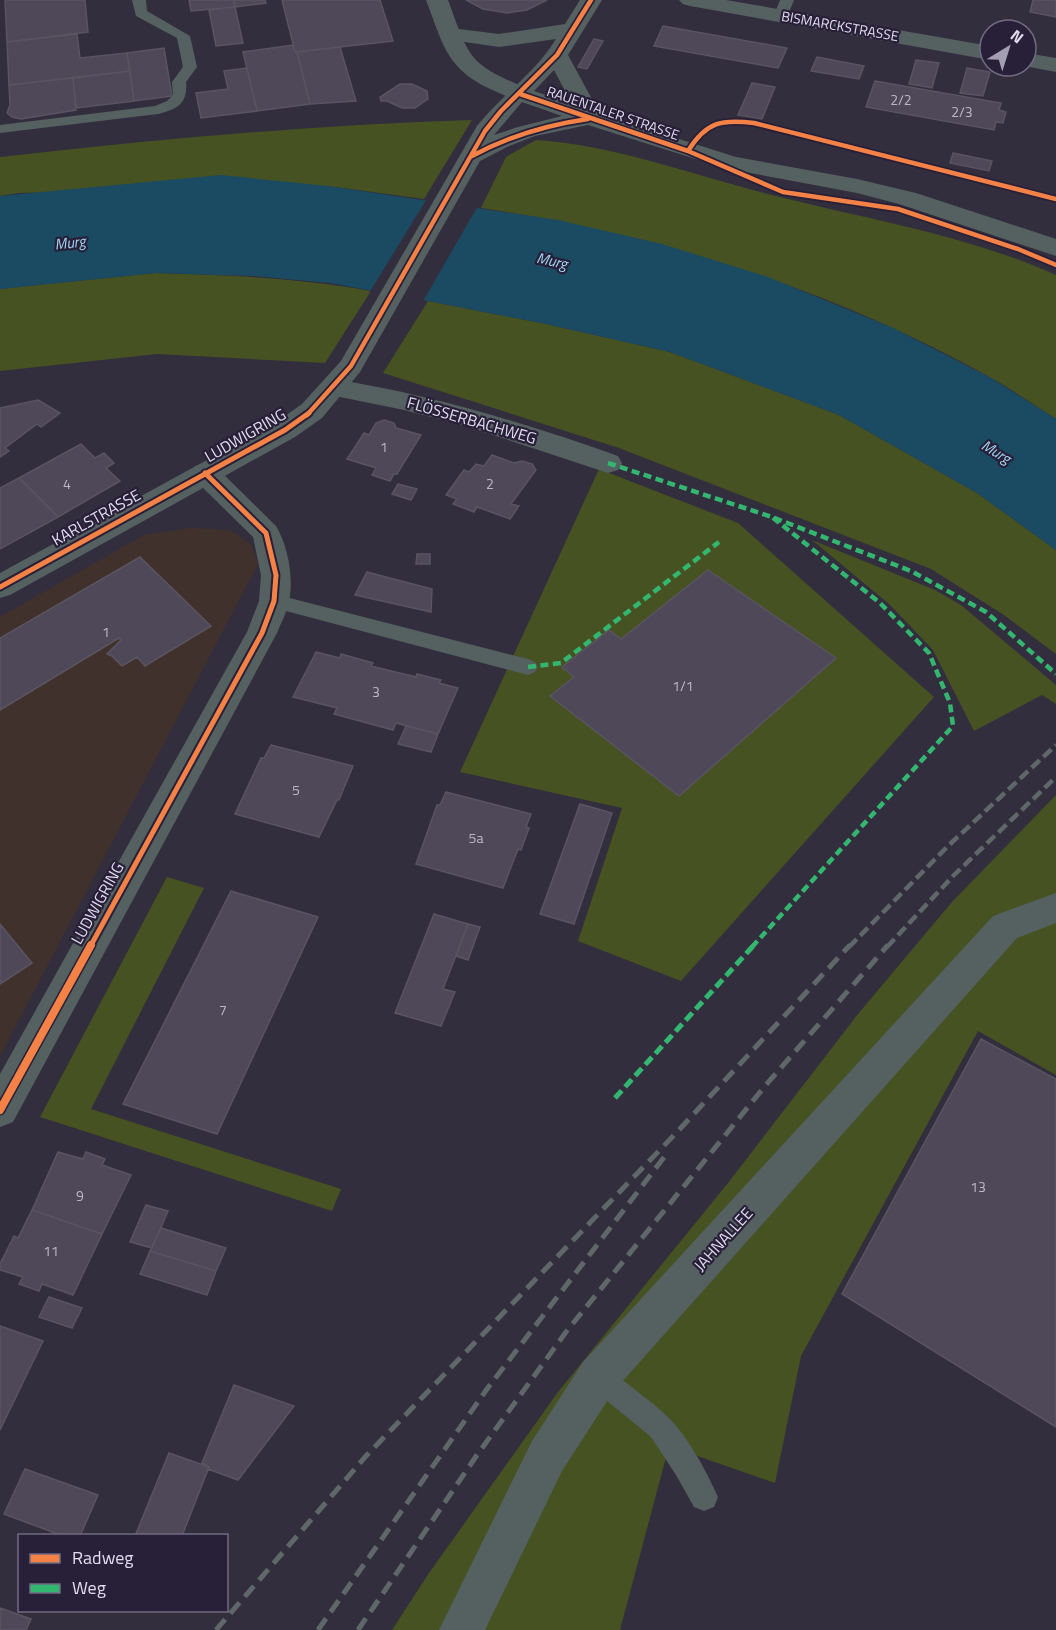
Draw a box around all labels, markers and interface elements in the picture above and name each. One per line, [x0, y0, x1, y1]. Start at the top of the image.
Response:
street label: BISMARCKSTRASSE [780, 5, 901, 46]
north arrow [978, 18, 1038, 78]
text: N [1005, 23, 1029, 49]
street label: RAUENTALER STRASSE [544, 80, 682, 145]
house number: 2/2 [890, 89, 912, 110]
house number: 2/3 [951, 101, 973, 122]
water label: Murg [53, 229, 89, 256]
water label: Murg [534, 246, 572, 276]
street label: FLÖSSERBACHWEG [404, 390, 540, 450]
street label: LUDWIGRING [200, 402, 290, 468]
water label: Murg [977, 434, 1017, 470]
house number: 1 [380, 436, 388, 457]
house number: 4 [63, 473, 71, 494]
house number: 2 [486, 473, 494, 494]
street label: KARLSTRASSE [47, 483, 145, 551]
house number: 1 [102, 621, 110, 642]
house number: 1/1 [672, 675, 694, 696]
house number: 3 [372, 681, 380, 702]
house number: 5 [292, 779, 300, 800]
house number: 5a [469, 827, 483, 848]
street label: LUDWIGRING [65, 858, 129, 948]
house number: 7 [219, 999, 227, 1020]
house number: 13 [970, 1176, 986, 1197]
house number: 9 [76, 1185, 84, 1206]
street label: JAHNALLEE [688, 1202, 758, 1276]
house number: 11 [43, 1240, 59, 1261]
legend [18, 1534, 228, 1612]
text: Radweg [72, 1544, 134, 1571]
text: Weg [72, 1574, 106, 1601]

